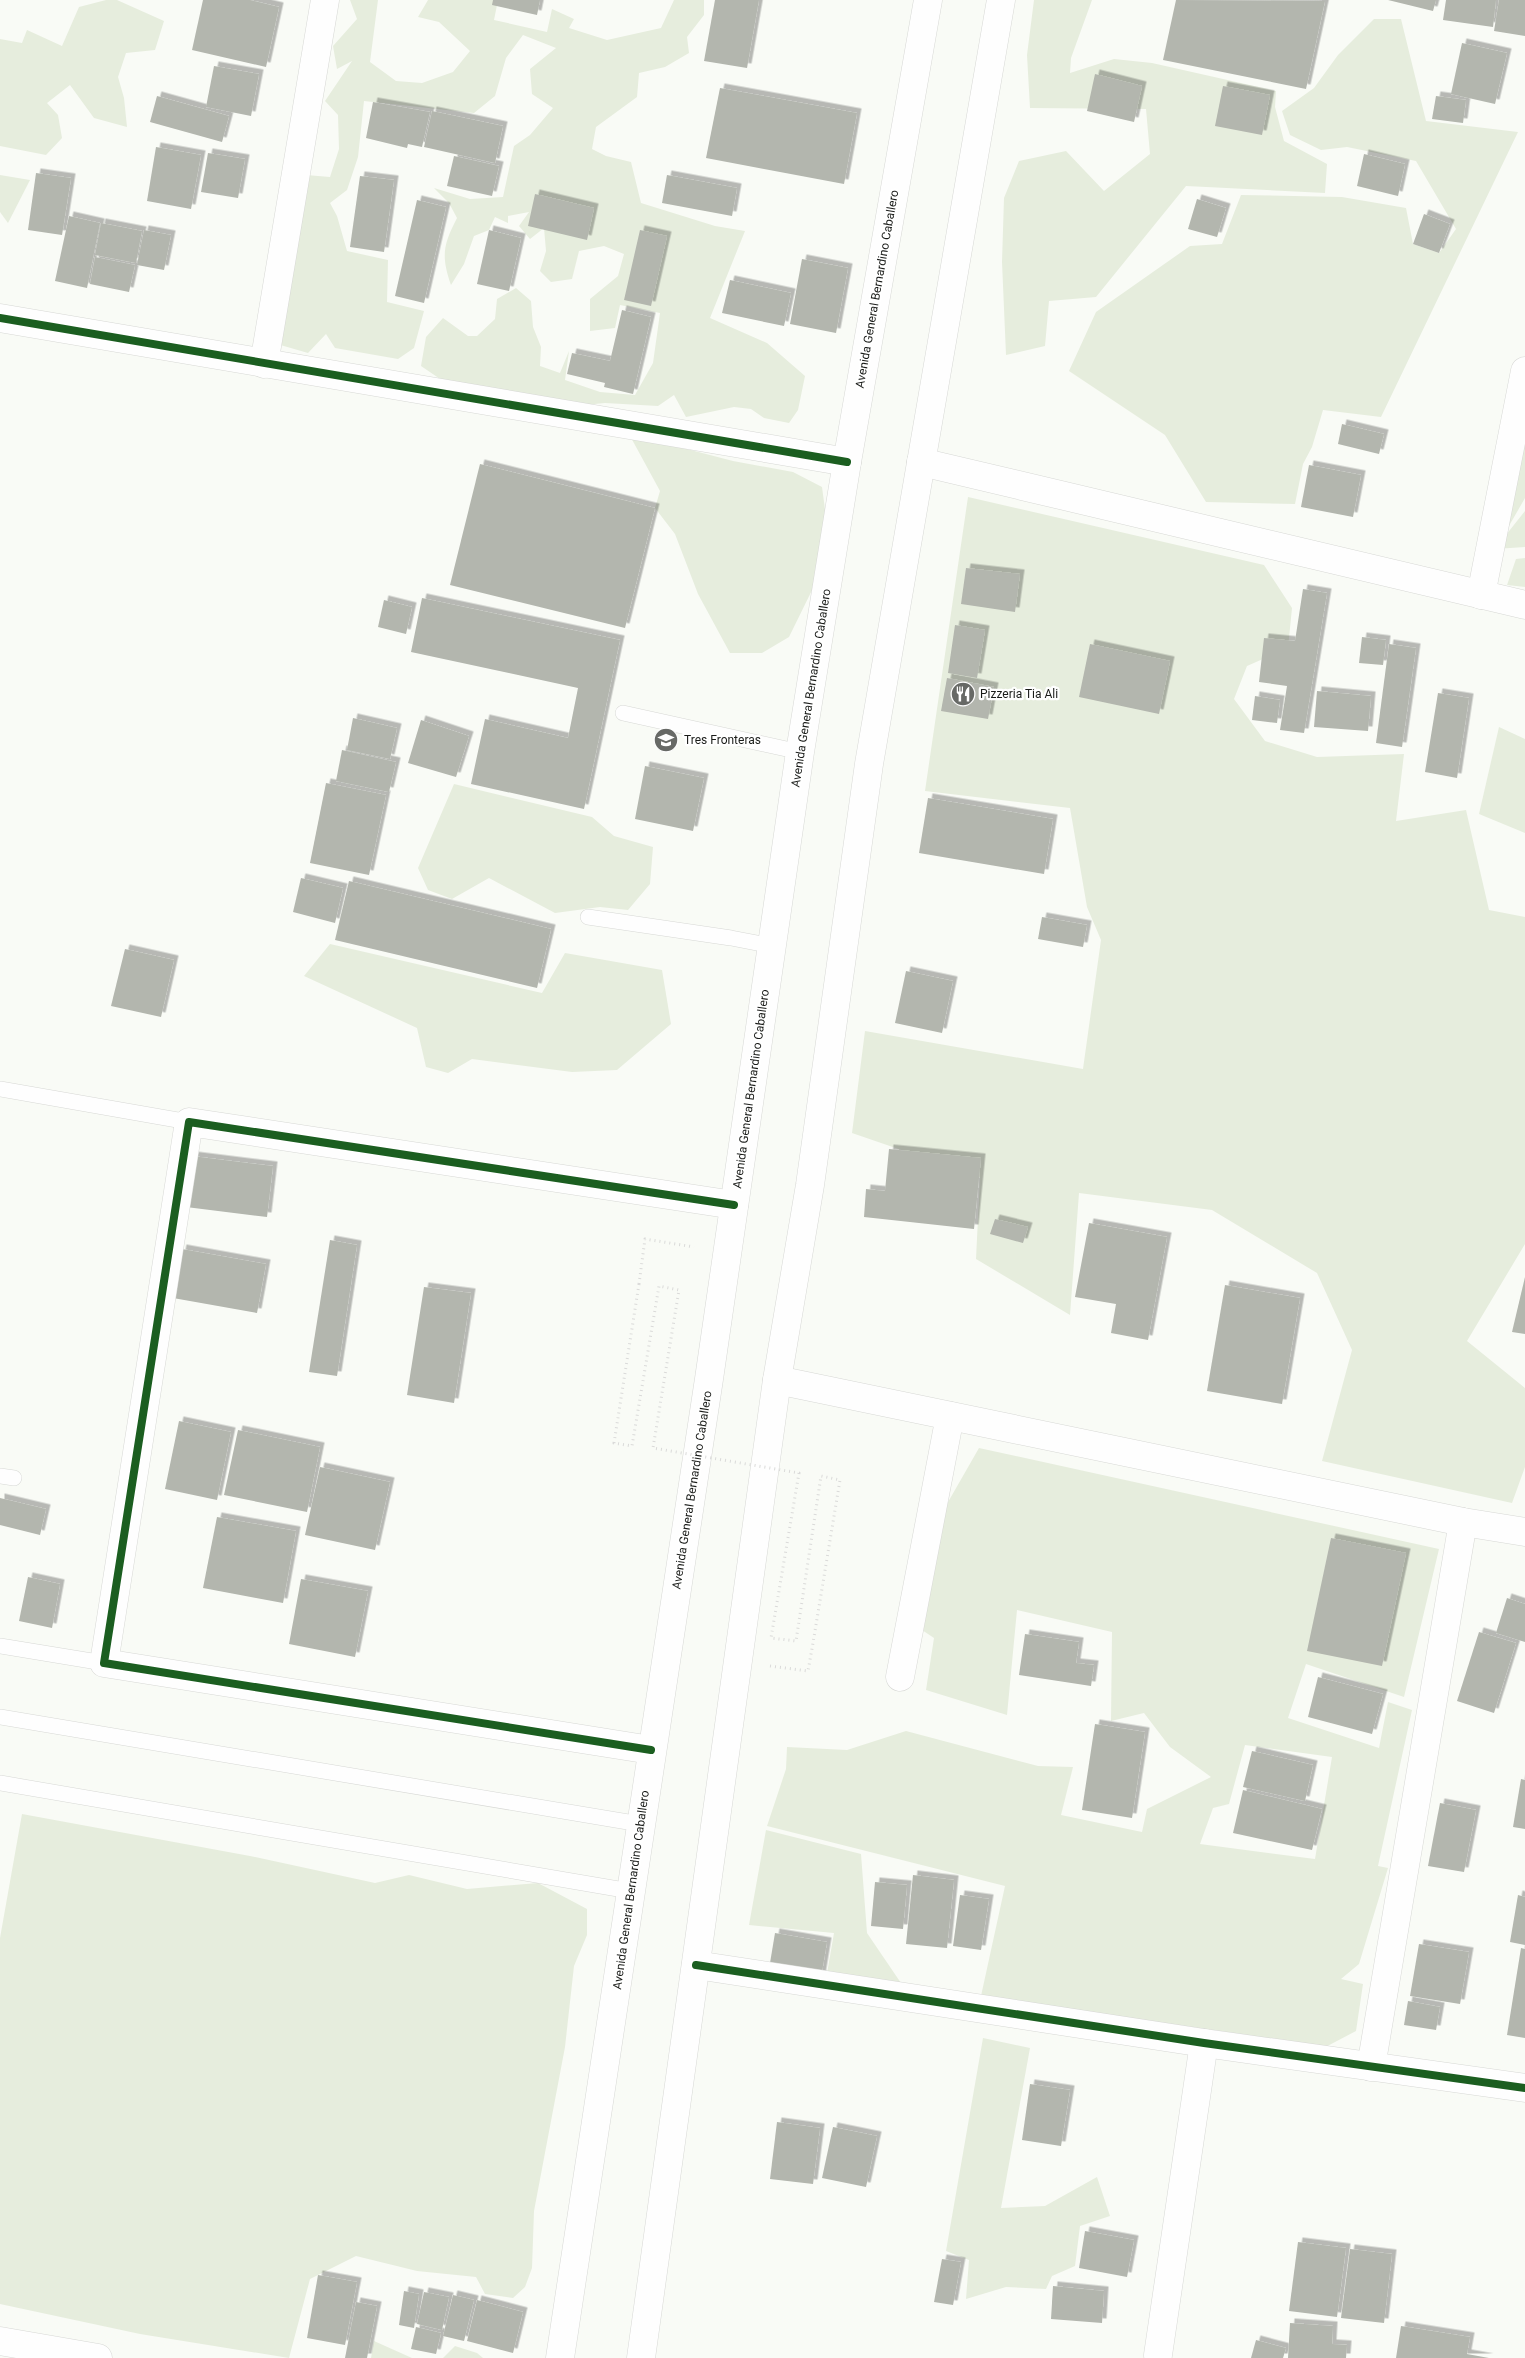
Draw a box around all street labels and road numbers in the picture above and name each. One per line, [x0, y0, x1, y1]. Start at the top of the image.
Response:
street label: Avenida General Bernardino Caballero [853, 189, 901, 389]
street label: Avenida General Bernardino Caballero [788, 588, 834, 788]
street label: Avenida General Bernardino Caballero [730, 988, 772, 1189]
street label: Avenida General Bernardino Caballero [669, 1390, 715, 1590]
street label: Avenida General Bernardino Caballero [610, 1789, 652, 1990]

